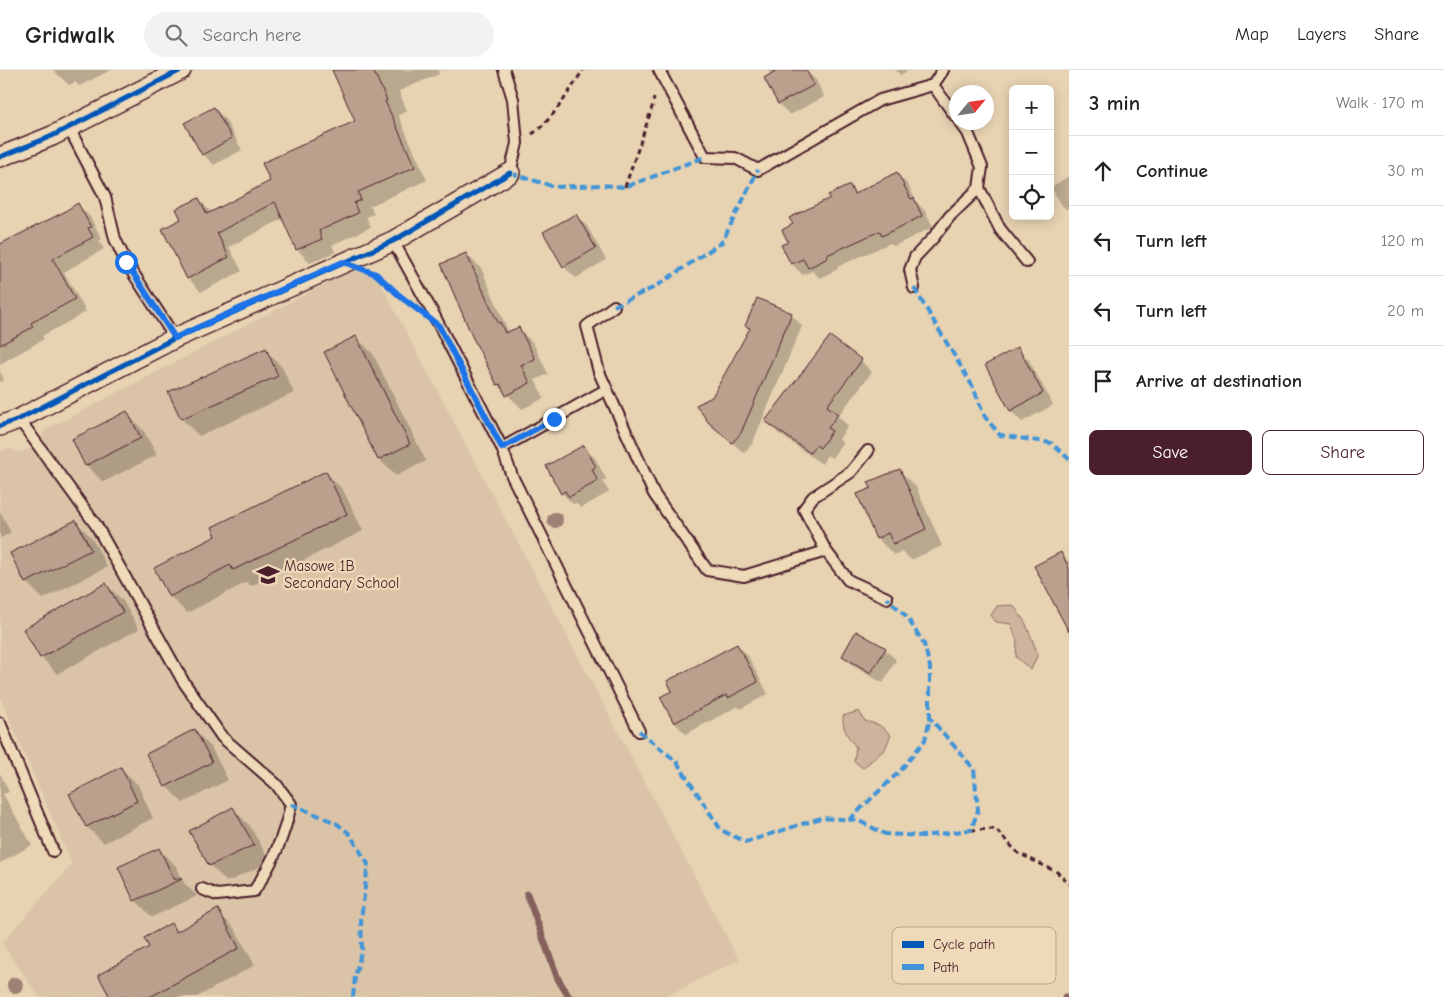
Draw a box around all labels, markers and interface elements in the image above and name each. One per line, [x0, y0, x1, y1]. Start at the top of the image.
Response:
search box [144, 12, 494, 57]
text: Gridwalk [25, 21, 114, 49]
icon: search [162, 21, 190, 49]
text: Search here [202, 24, 301, 46]
text: Map [1235, 24, 1269, 45]
text: Layers [1297, 24, 1346, 45]
text: Share [1374, 24, 1419, 45]
north arrow [949, 85, 994, 130]
map controls [1009, 85, 1054, 220]
button: + [1009, 85, 1054, 130]
text: 3 min [1089, 91, 1140, 115]
text: Walk · 170 m [1336, 94, 1424, 112]
button: − [1009, 130, 1054, 175]
icon: ahead [1089, 157, 1117, 185]
text: Continue [1136, 160, 1208, 182]
text: 30 m [1388, 162, 1424, 180]
button: locate [1009, 175, 1054, 220]
icon: left [1089, 227, 1117, 255]
text: Turn left [1136, 230, 1207, 252]
text: 120 m [1381, 232, 1424, 250]
route start [115, 251, 138, 274]
icon: left [1089, 297, 1117, 325]
text: Turn left [1136, 300, 1207, 322]
text: 20 m [1387, 302, 1424, 320]
icon: arrive [1089, 367, 1117, 395]
text: Arrive at destination [1136, 370, 1302, 392]
route end [543, 408, 566, 431]
button: Save [1089, 430, 1252, 475]
button: Share [1262, 430, 1424, 475]
place label: Masowe 1B Secondary School [284, 557, 399, 592]
school or university icon: Masowe 1B Secondary School [255, 562, 281, 588]
legend [892, 927, 1056, 984]
text: Cycle path [933, 936, 995, 953]
text: Path [933, 959, 959, 976]

